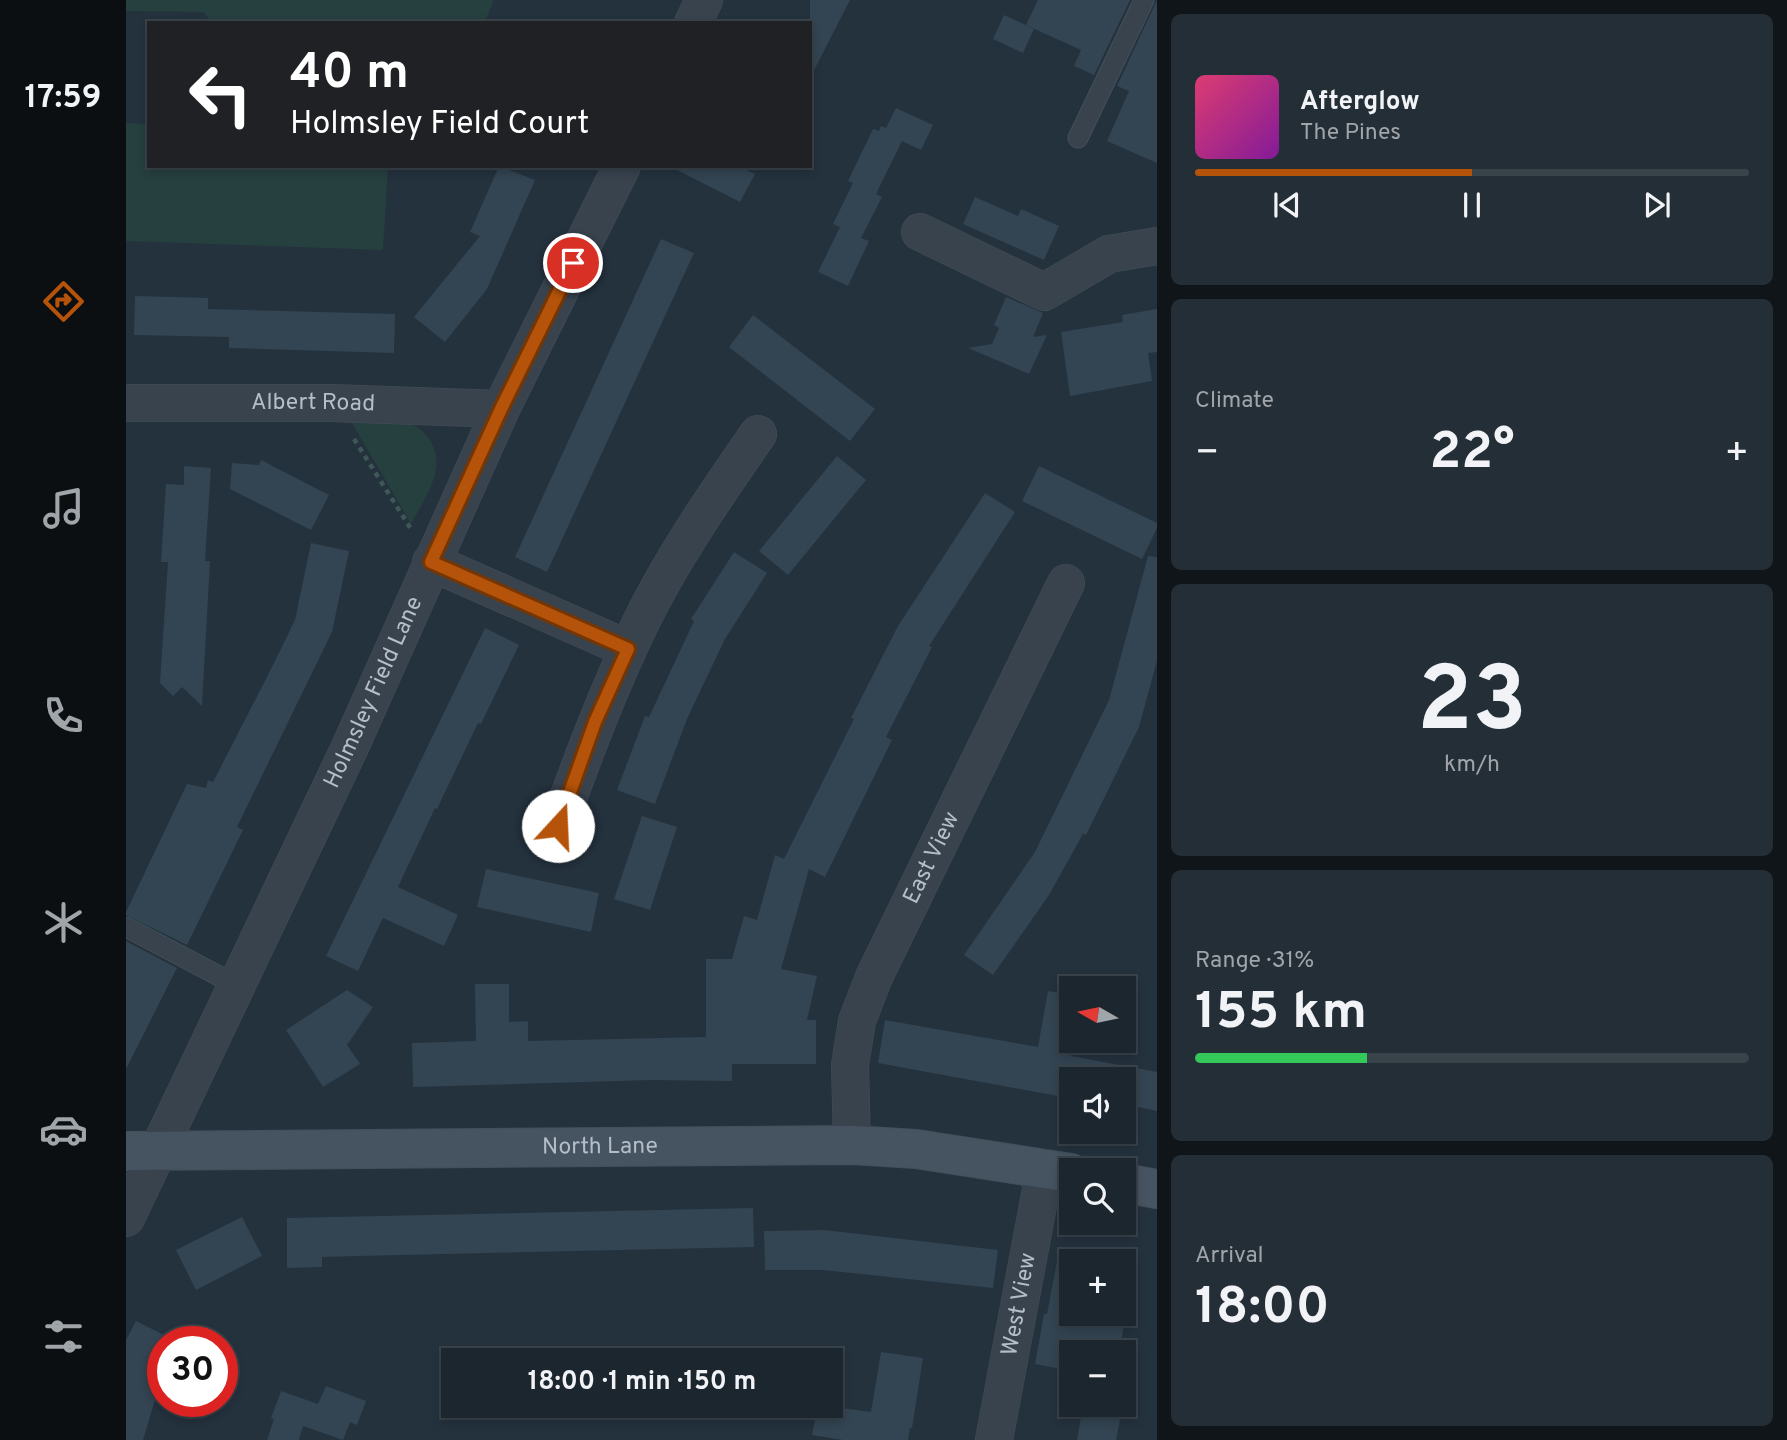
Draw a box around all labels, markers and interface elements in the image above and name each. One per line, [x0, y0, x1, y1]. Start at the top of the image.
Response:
text: 40 m [290, 44, 409, 106]
icon: left [175, 49, 266, 140]
text: 17:59 [25, 79, 101, 119]
text: Afterglow [1300, 86, 1420, 119]
text: Holmsley Field Court [290, 105, 589, 145]
text: The Pines [1300, 119, 1401, 148]
icon: previous [1268, 186, 1306, 224]
icon: pause [1453, 186, 1491, 224]
icon: next [1638, 186, 1676, 224]
pin [543, 233, 603, 293]
icon: arrive [554, 244, 592, 282]
icon: directions [39, 277, 88, 326]
text: Climate [1195, 387, 1274, 416]
street label: Albert Road [251, 389, 376, 419]
text: 22° [1429, 421, 1515, 487]
text: − [1195, 430, 1220, 479]
text: + [1724, 430, 1749, 479]
icon: music [39, 484, 88, 533]
street label: Holmsley Field Lane [318, 592, 430, 793]
text: 23 [1417, 648, 1527, 763]
icon: phone [39, 691, 88, 740]
text: km/h [1444, 751, 1500, 780]
position arrow [521, 789, 595, 863]
street label: East View [897, 807, 967, 909]
icon: climate [39, 898, 88, 947]
text: Range · 31% [1195, 947, 1314, 976]
north arrow [1059, 976, 1136, 1054]
map controls [1059, 976, 1136, 1417]
text: 155 km [1195, 981, 1367, 1047]
button: sound [1059, 1067, 1136, 1144]
icon: car [39, 1105, 88, 1154]
street label: North Lane [542, 1132, 658, 1162]
button: search [1059, 1158, 1136, 1235]
text: Arrival [1195, 1242, 1264, 1271]
button: + [1059, 1249, 1136, 1326]
street label: West View [996, 1250, 1043, 1358]
text: 18:00 [1195, 1276, 1330, 1342]
icon: filters [39, 1312, 88, 1361]
speed limit sign: 30 [147, 1326, 238, 1417]
button: − [1059, 1340, 1136, 1417]
text: 18:00 · 1 min · 150 m [528, 1366, 756, 1399]

